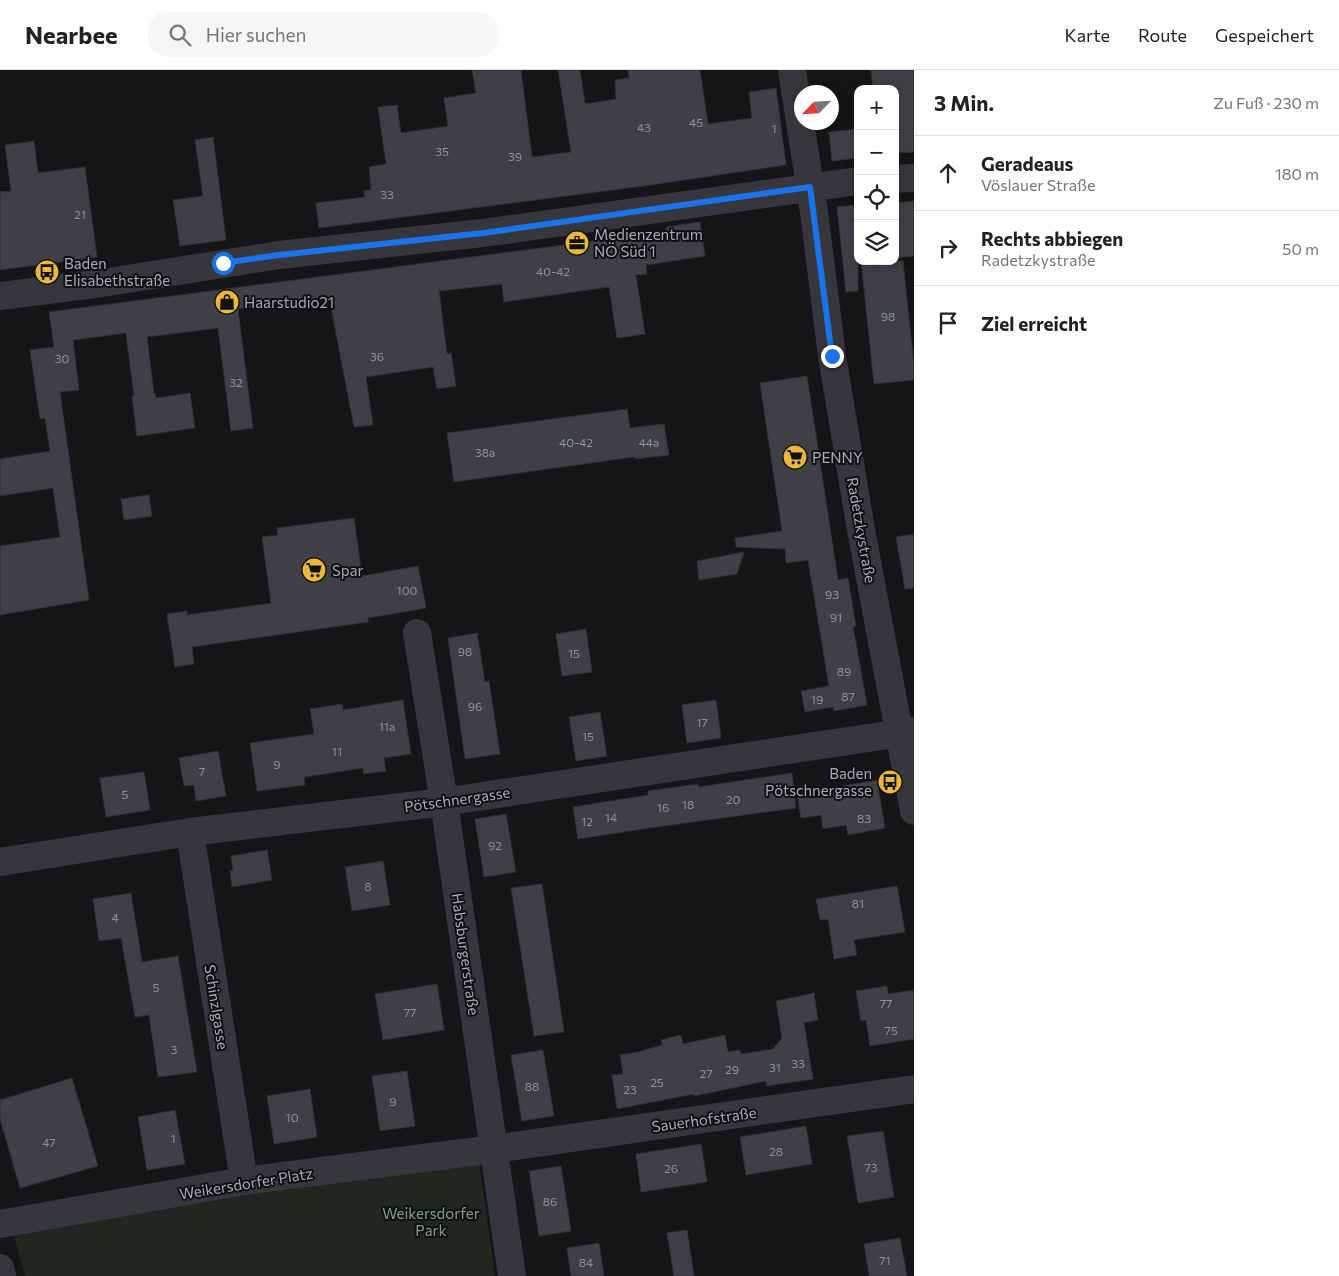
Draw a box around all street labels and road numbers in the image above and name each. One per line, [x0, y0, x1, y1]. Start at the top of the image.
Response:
street label: Radetzkystraße [844, 476, 880, 585]
street label: Pötschnergasse [403, 783, 511, 815]
street label: Habsburgerstraße [449, 892, 483, 1016]
street label: Schinzlgasse [201, 963, 233, 1051]
street label: Sauerhofstraße [650, 1103, 758, 1135]
street label: Weikersdorfer Platz [178, 1164, 314, 1202]

